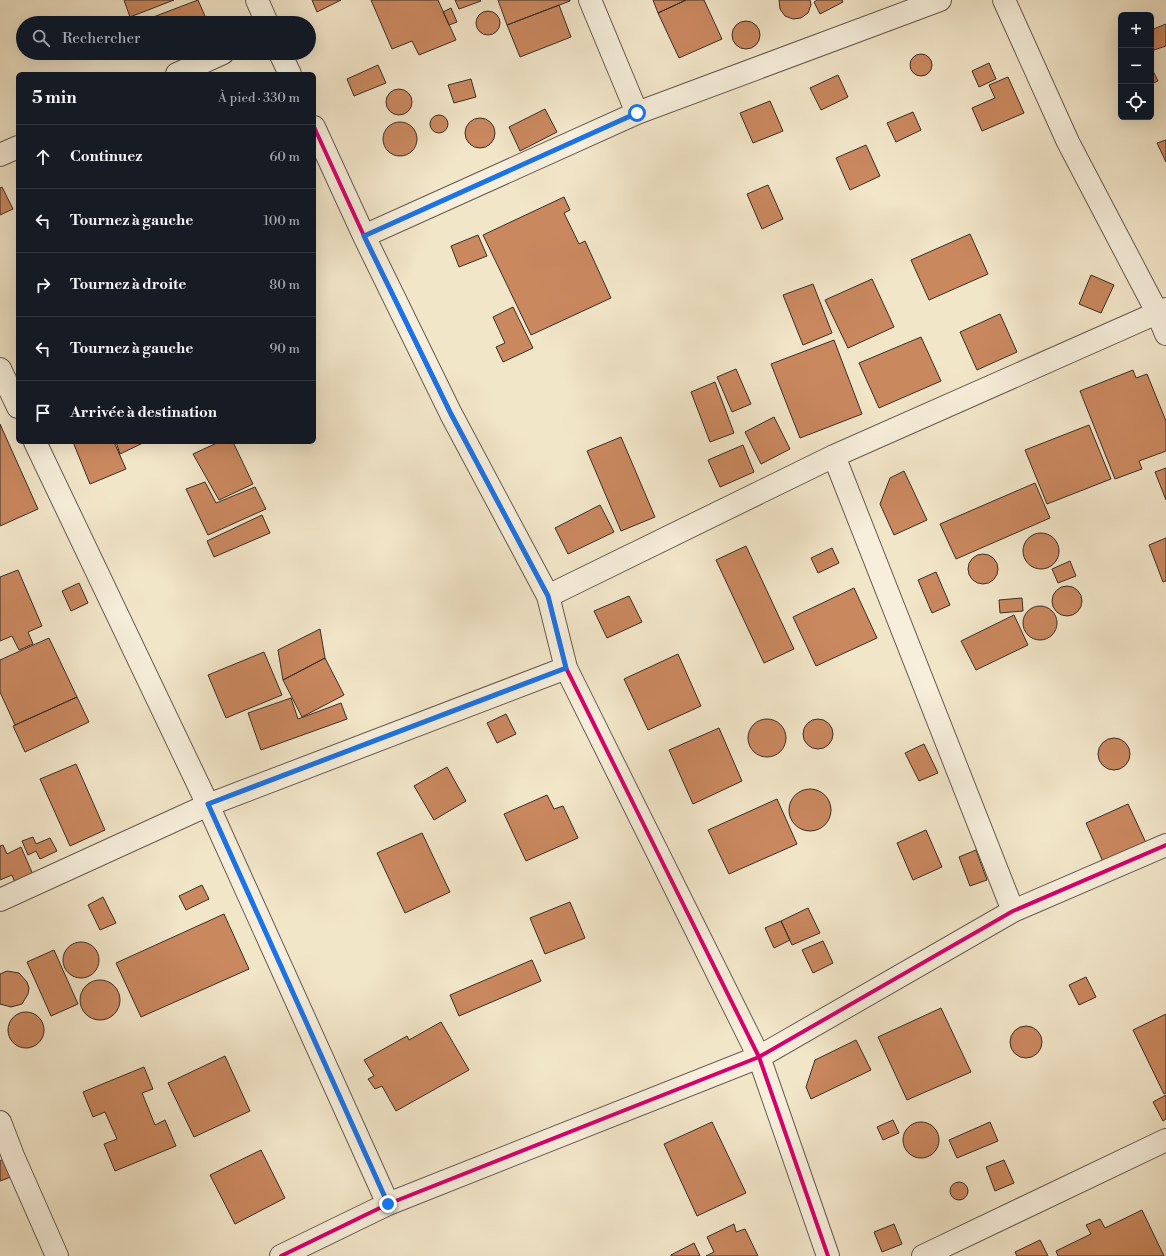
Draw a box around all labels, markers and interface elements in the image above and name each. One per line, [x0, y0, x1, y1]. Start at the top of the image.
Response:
map controls [1118, 12, 1154, 120]
button: + [1118, 12, 1154, 48]
search box [16, 16, 316, 60]
icon: search [30, 27, 52, 49]
text: Rechercher [62, 29, 141, 48]
button: − [1118, 48, 1154, 84]
button: locate [1118, 84, 1154, 120]
text: 5 min [32, 87, 77, 109]
text: À pied · 330 m [218, 90, 300, 106]
route start [628, 104, 646, 122]
icon: ahead [32, 146, 54, 168]
text: Continuez [70, 147, 142, 166]
text: 60 m [269, 149, 300, 165]
icon: left [32, 210, 54, 232]
text: Tournez à gauche [70, 211, 193, 230]
text: 100 m [264, 213, 300, 229]
icon: right [32, 274, 54, 296]
text: Tournez à droite [70, 275, 186, 294]
text: 80 m [269, 277, 300, 293]
icon: left [32, 338, 54, 360]
text: Tournez à gauche [70, 339, 193, 358]
text: 90 m [269, 341, 300, 357]
icon: arrive [32, 402, 54, 424]
text: Arrivée à destination [70, 403, 217, 422]
route end [379, 1195, 397, 1213]

